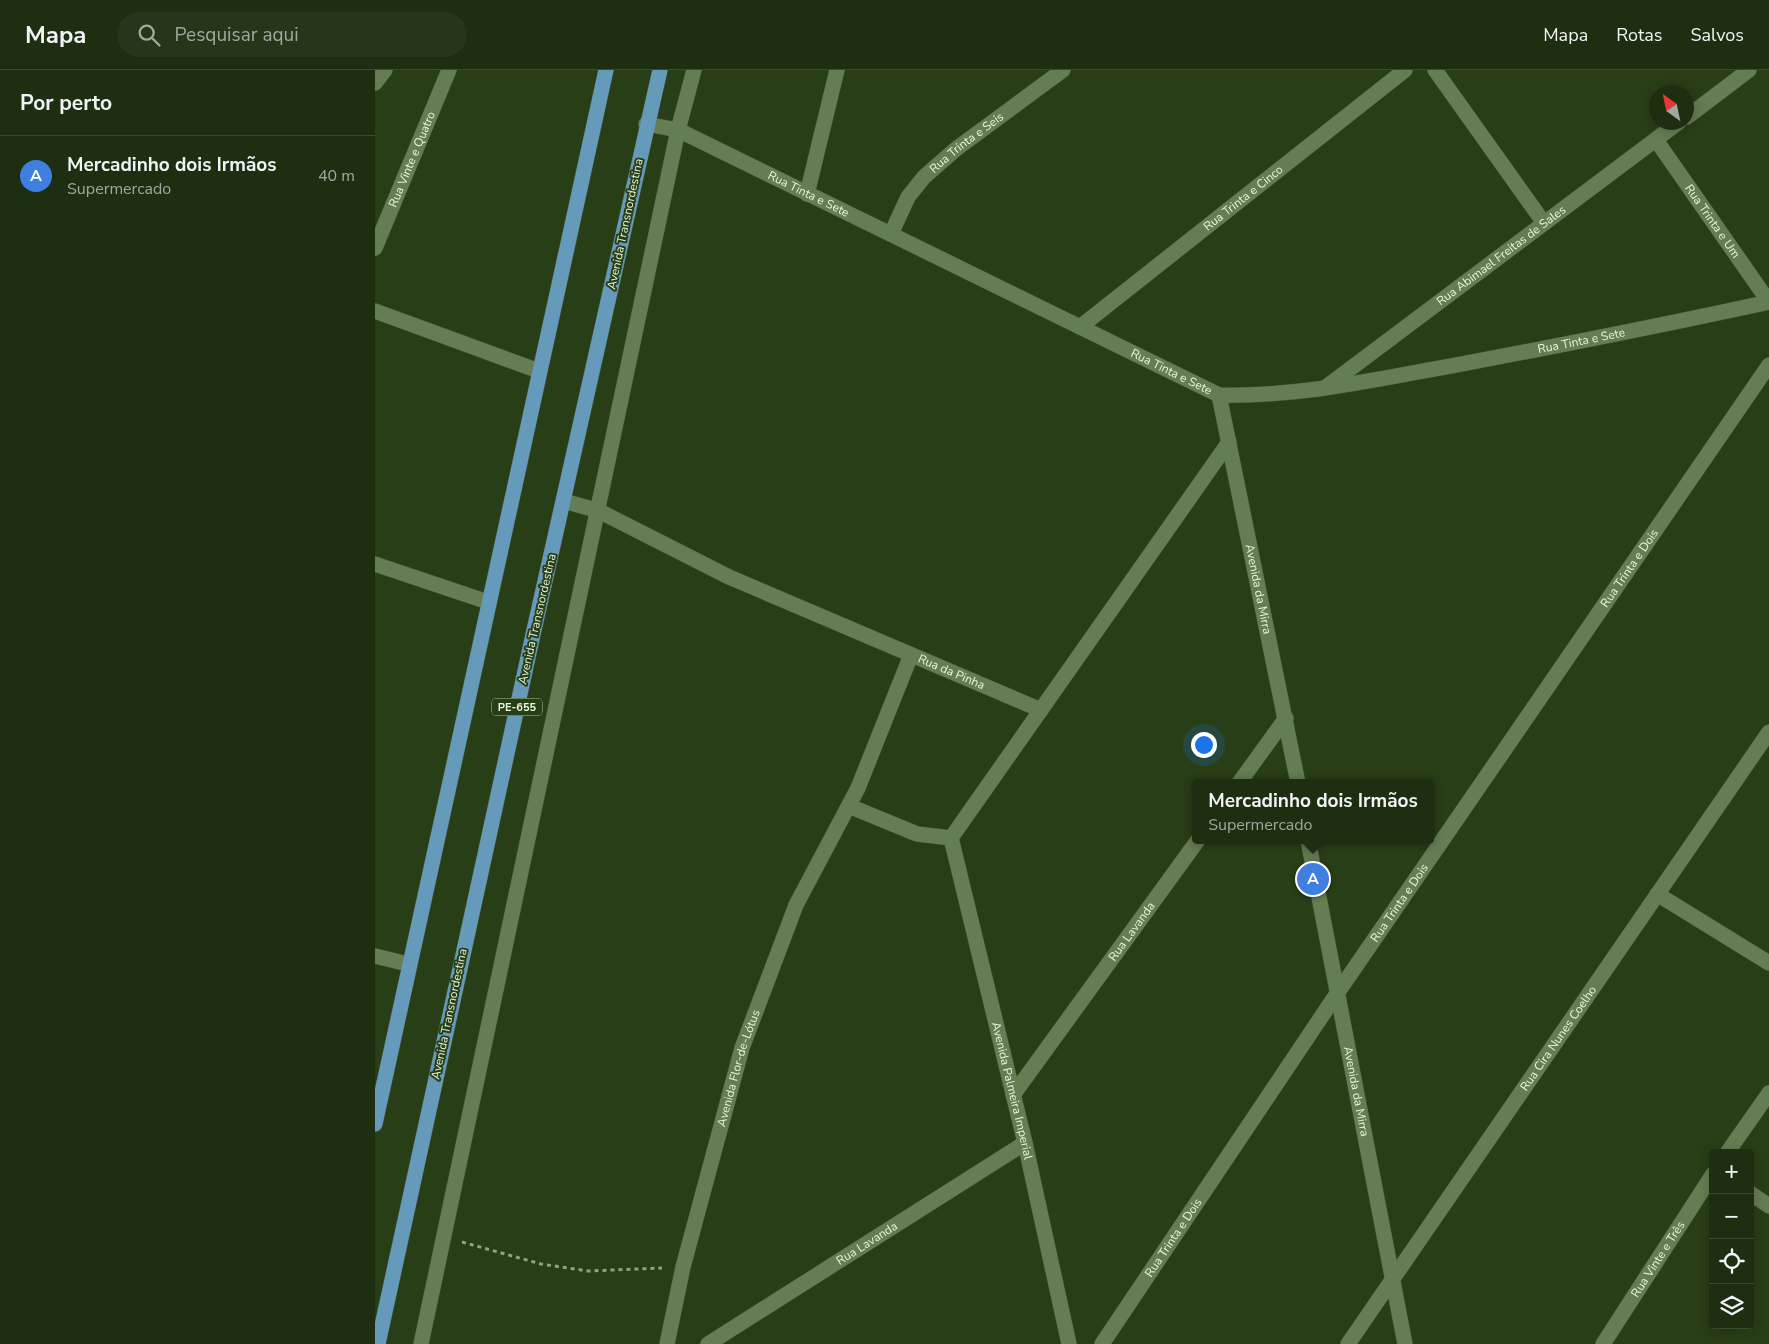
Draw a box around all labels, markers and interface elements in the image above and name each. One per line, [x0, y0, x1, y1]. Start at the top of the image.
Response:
search box [117, 12, 467, 57]
text: Mapa [25, 19, 87, 51]
icon: search [135, 21, 163, 49]
text: Pesquisar aqui [175, 22, 299, 48]
text: Mapa [1543, 23, 1588, 47]
text: Rotas [1616, 23, 1662, 47]
text: Salvos [1690, 23, 1744, 47]
north arrow [1649, 85, 1694, 130]
text: Por perto [20, 89, 112, 117]
street label: Rua Trinta e Seis [926, 108, 1007, 177]
street label: Rua Vinte e Quatro [385, 109, 439, 210]
text: Mercadinho dois Irmãos [67, 152, 277, 178]
street label: Avenida Transnordestina [603, 157, 647, 291]
street label: Rua Trinta e Cinco [1200, 161, 1287, 234]
text: A [30, 165, 42, 187]
text: 40 m [318, 165, 355, 187]
street label: Rua Tinta e Sete [765, 167, 852, 221]
text: Supermercado [67, 178, 171, 200]
street label: Rua Trinta e Um [1681, 181, 1744, 261]
street label: Rua Abimael Freitas de Sales [1433, 202, 1569, 309]
street label: Rua Tinta e Sete [1536, 324, 1626, 357]
street label: Rua Tinta e Sete [1128, 345, 1215, 398]
street label: Rua Trinta e Dois [1597, 526, 1662, 611]
street label: Avenida da Mirra [1242, 543, 1275, 635]
street label: Avenida Transnordestina [514, 552, 560, 686]
street label: Rua da Pinha [916, 651, 987, 693]
road number: PE-655 [492, 698, 542, 716]
your location [1191, 732, 1217, 758]
popup [1192, 779, 1434, 844]
text: Mercadinho dois Irmãos [1208, 788, 1418, 814]
text: Supermercado [1208, 814, 1312, 836]
pin: A [1297, 860, 1329, 898]
street label: Rua Trinta e Dois [1367, 860, 1432, 945]
street label: Rua Lavanda [1105, 899, 1159, 964]
street label: Avenida Transnordestina [427, 947, 471, 1081]
street label: Rua Cira Nunes Coelho [1516, 982, 1600, 1094]
street label: Avenida Flor-de-Lótus [713, 1007, 764, 1129]
street label: Avenida Palmeira Imperial [988, 1020, 1036, 1162]
street label: Avenida da Mirra [1340, 1045, 1373, 1138]
map controls [1709, 1149, 1754, 1329]
button: + [1709, 1149, 1754, 1194]
button: − [1709, 1194, 1754, 1239]
street label: Rua Trinta e Dois [1141, 1195, 1206, 1280]
street label: Rua Lavanda [833, 1218, 900, 1269]
street label: Rua Vinte e Três [1627, 1218, 1689, 1300]
button: locate [1709, 1239, 1754, 1284]
button: layers [1709, 1284, 1754, 1329]

